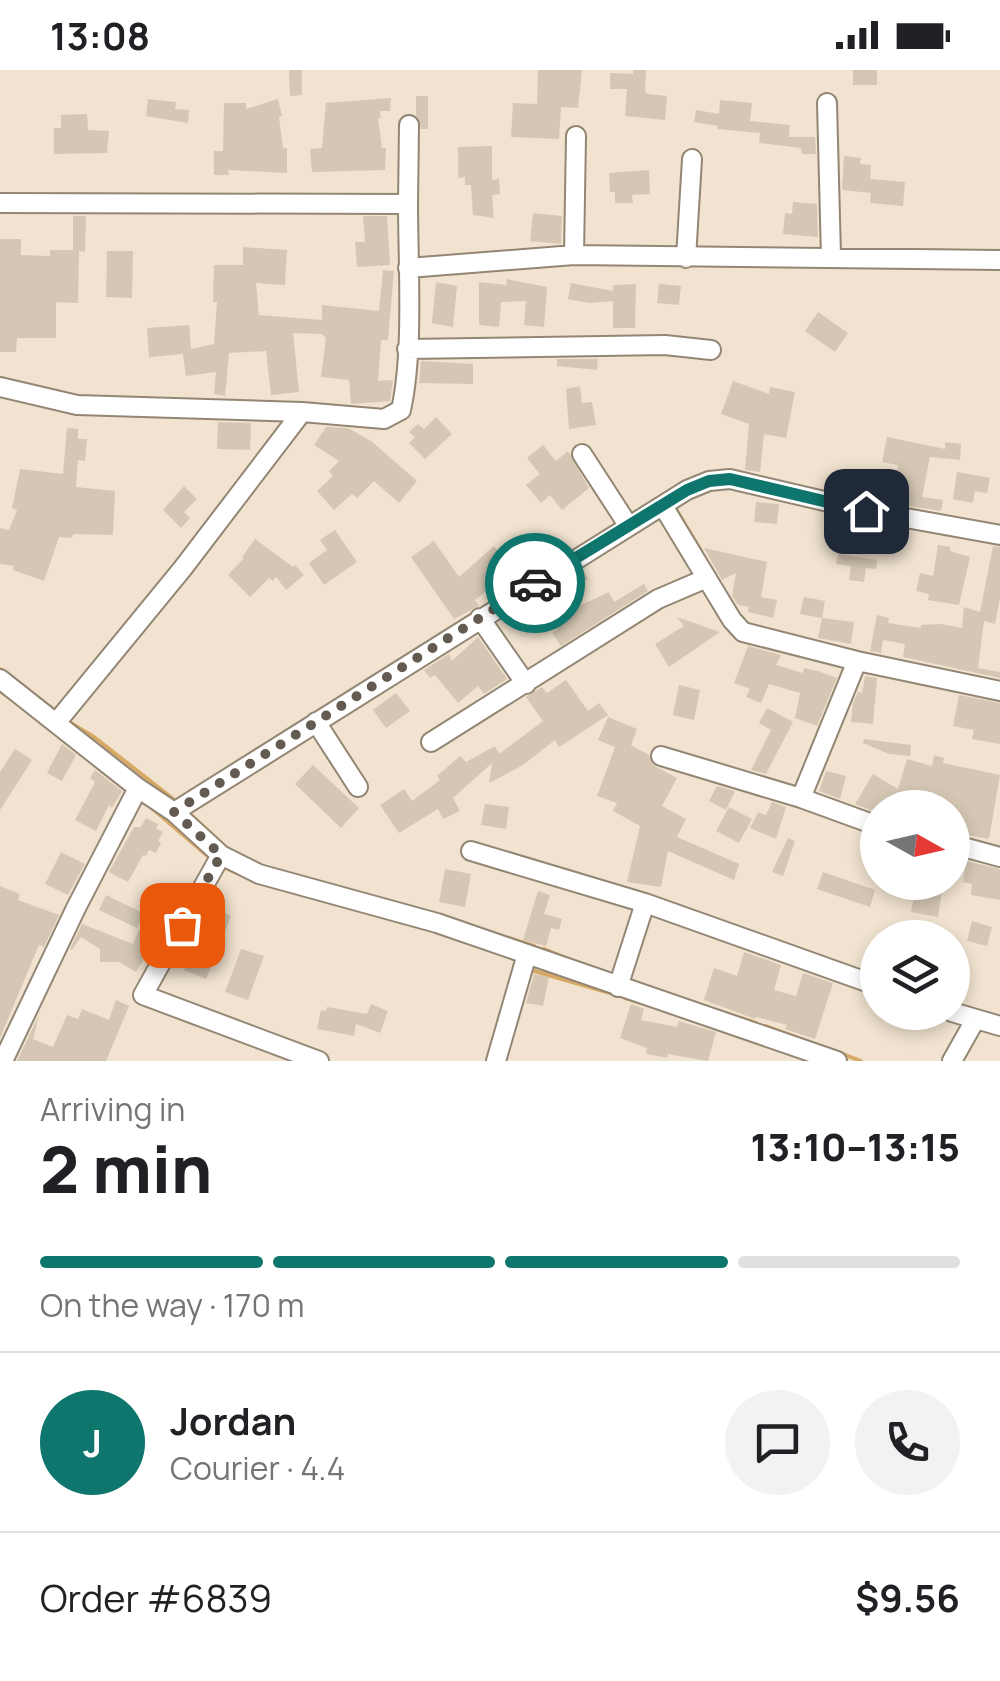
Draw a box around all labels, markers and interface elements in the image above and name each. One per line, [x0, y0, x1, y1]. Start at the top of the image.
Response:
text: 13:08 [50, 9, 150, 61]
pin [824, 469, 909, 554]
icon: home [839, 484, 894, 539]
courier [485, 533, 585, 633]
icon: car [508, 556, 563, 611]
north arrow [860, 790, 970, 900]
map controls [860, 790, 970, 1030]
pin [140, 883, 225, 968]
icon: bag [155, 898, 210, 953]
button: layers [860, 920, 970, 1030]
text: Arriving in [40, 1087, 185, 1131]
text: 13:10–13:15 [750, 1120, 960, 1172]
text: 2 min [40, 1124, 212, 1213]
text: On the way · 170 m [40, 1283, 304, 1327]
button: chat [725, 1390, 830, 1495]
button: phone [855, 1390, 960, 1495]
text: Jordan [170, 1394, 296, 1446]
text: J [83, 1416, 102, 1468]
text: Courier · 4.4 [170, 1446, 345, 1490]
text: Order #6839 [40, 1571, 272, 1623]
text: $9.56 [855, 1571, 960, 1623]

